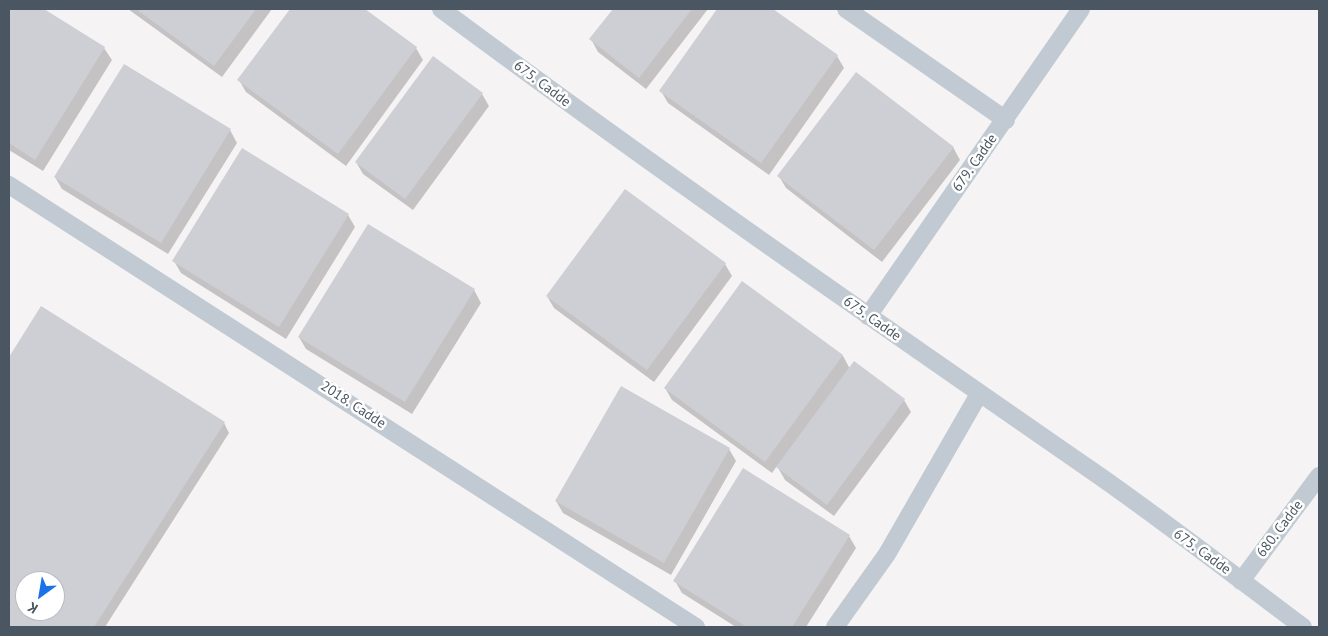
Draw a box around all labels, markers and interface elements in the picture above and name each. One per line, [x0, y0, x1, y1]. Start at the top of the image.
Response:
street label: 675. Cadde [510, 57, 574, 111]
street label: 679. Cadde [949, 131, 1001, 195]
street label: 675. Cadde [840, 293, 904, 345]
street label: 2018. Cadde [317, 378, 389, 432]
street label: 680. Cadde [1253, 497, 1307, 561]
street label: 675. Cadde [1170, 526, 1234, 578]
north arrow [15, 571, 65, 621]
text: K [24, 598, 41, 618]

